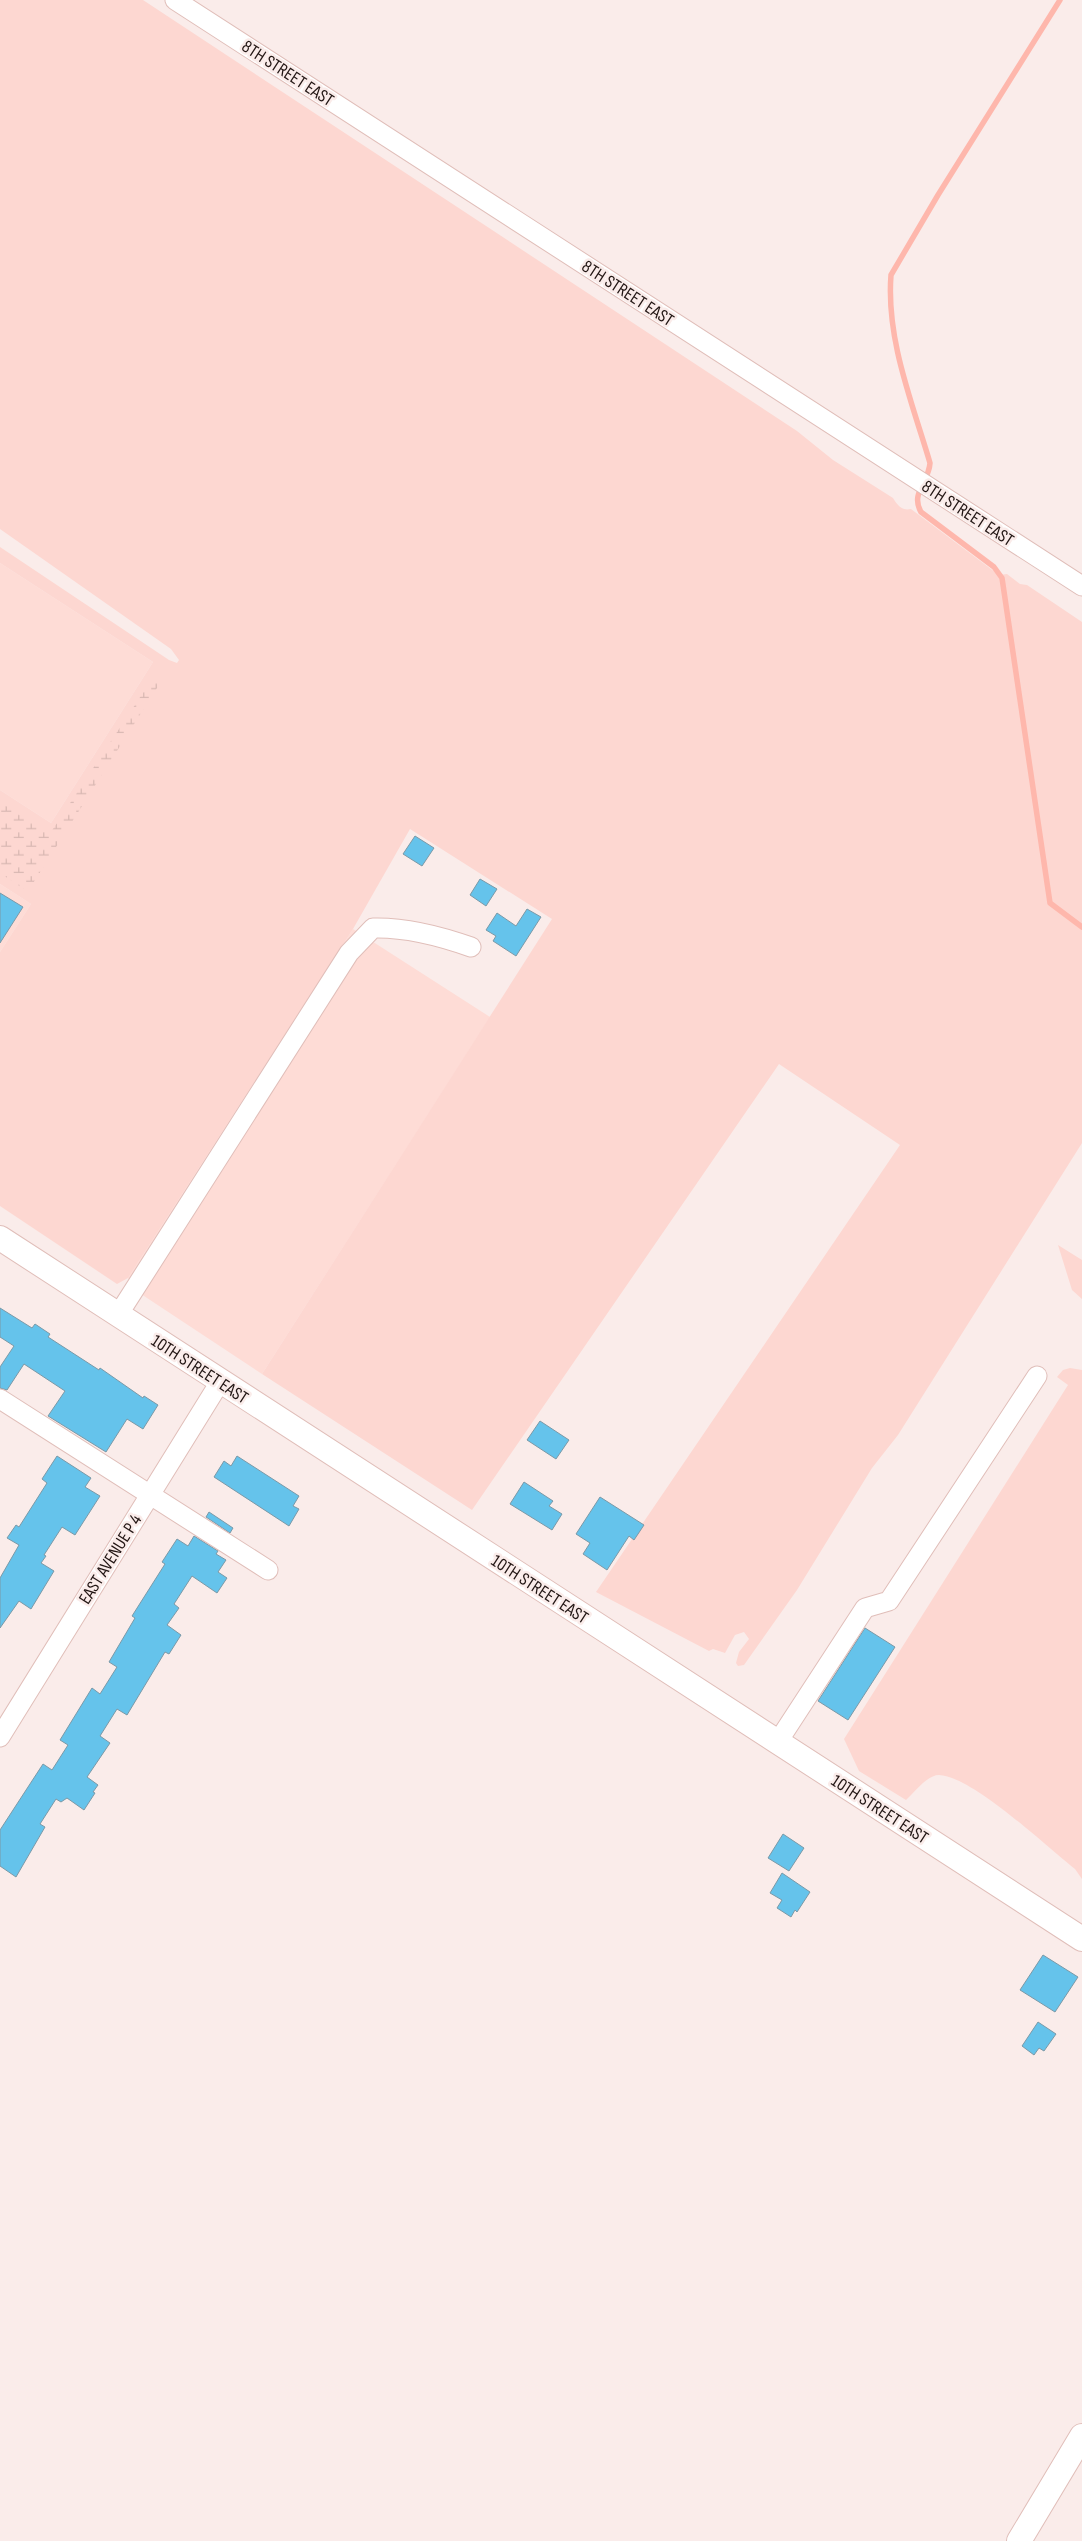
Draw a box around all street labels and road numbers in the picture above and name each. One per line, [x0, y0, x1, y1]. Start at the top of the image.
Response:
street label: 8TH STREET EAST [238, 36, 338, 111]
street label: 8TH STREET EAST [578, 256, 678, 331]
street label: 8TH STREET EAST [918, 476, 1018, 551]
street label: 10TH STREET EAST [147, 1330, 252, 1409]
street label: EAST AVENUE P 4 [75, 1510, 147, 1608]
street label: 10TH STREET EAST [487, 1550, 592, 1629]
street label: 10TH STREET EAST [827, 1770, 932, 1849]

